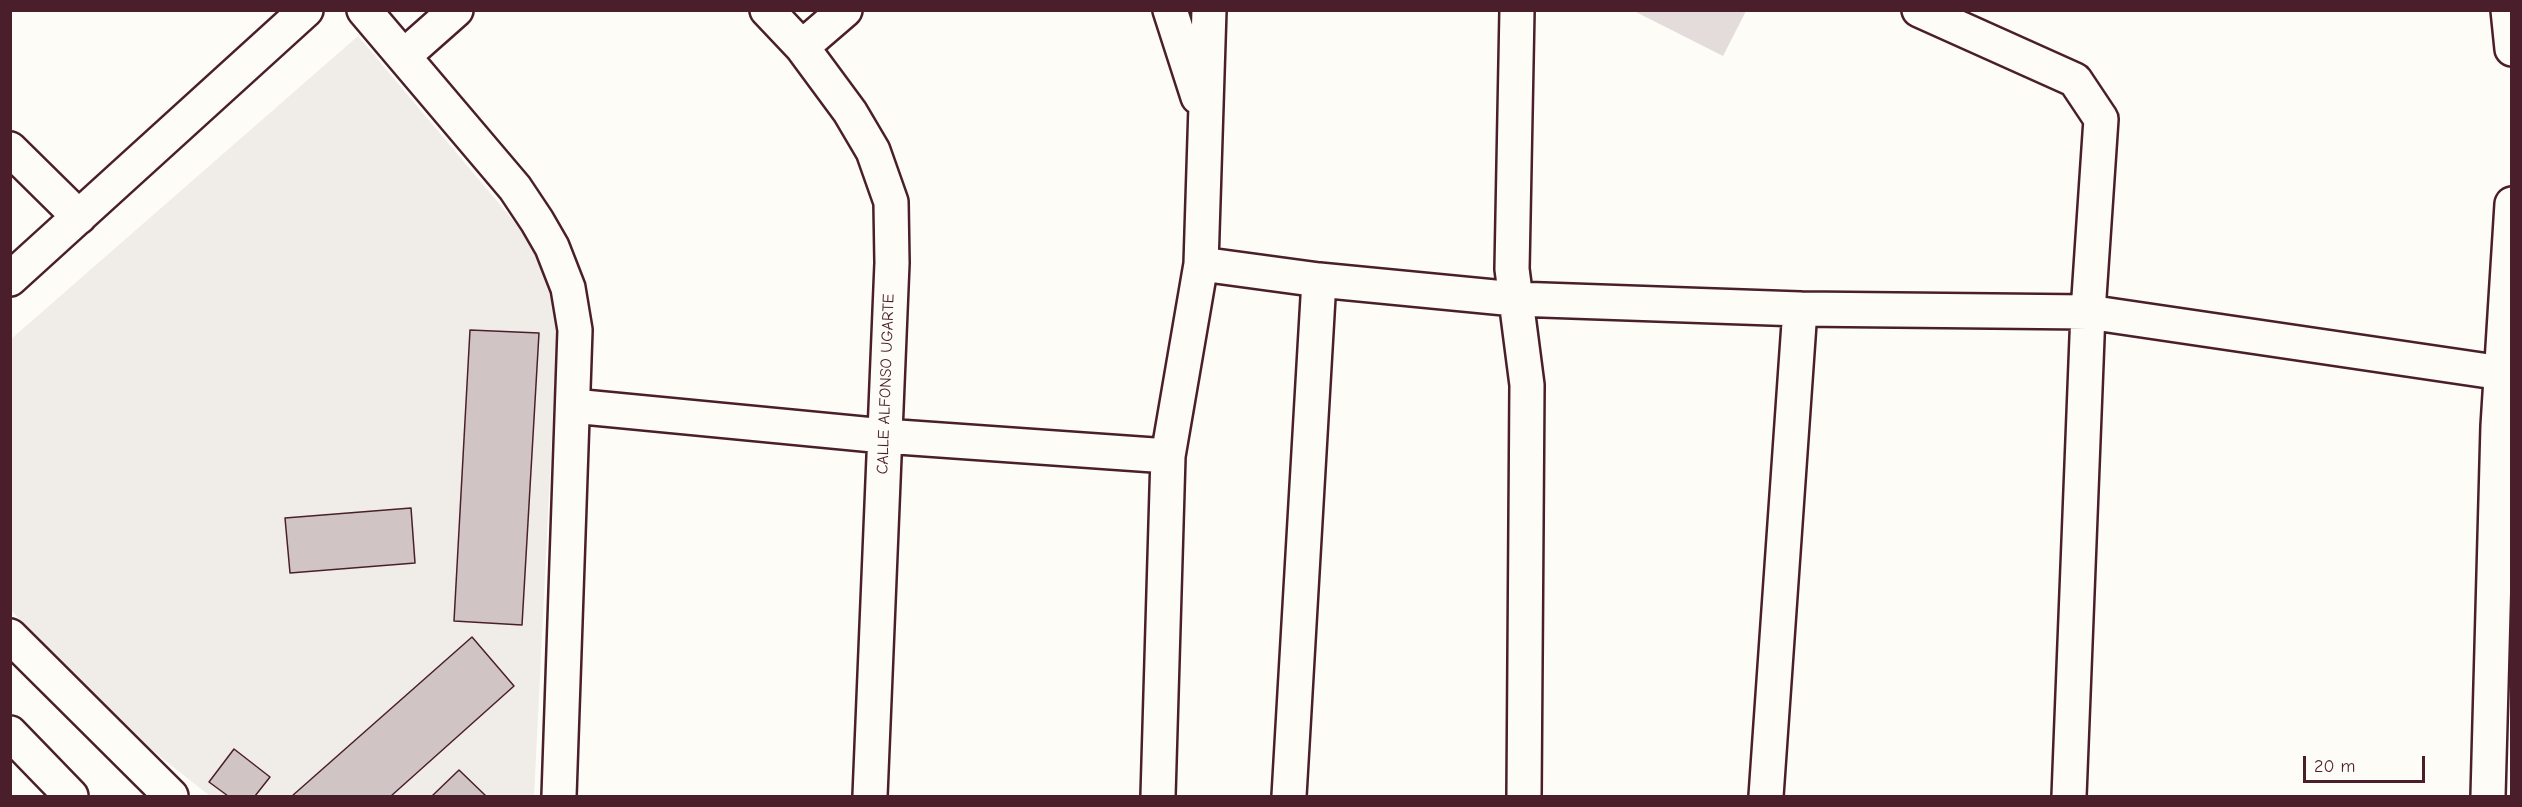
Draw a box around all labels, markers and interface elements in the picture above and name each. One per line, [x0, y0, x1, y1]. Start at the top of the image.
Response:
street label: CALLE ALFONSO UGARTE [873, 293, 899, 475]
scale bar [2306, 744, 2428, 782]
text: 20 m [2314, 756, 2355, 777]

